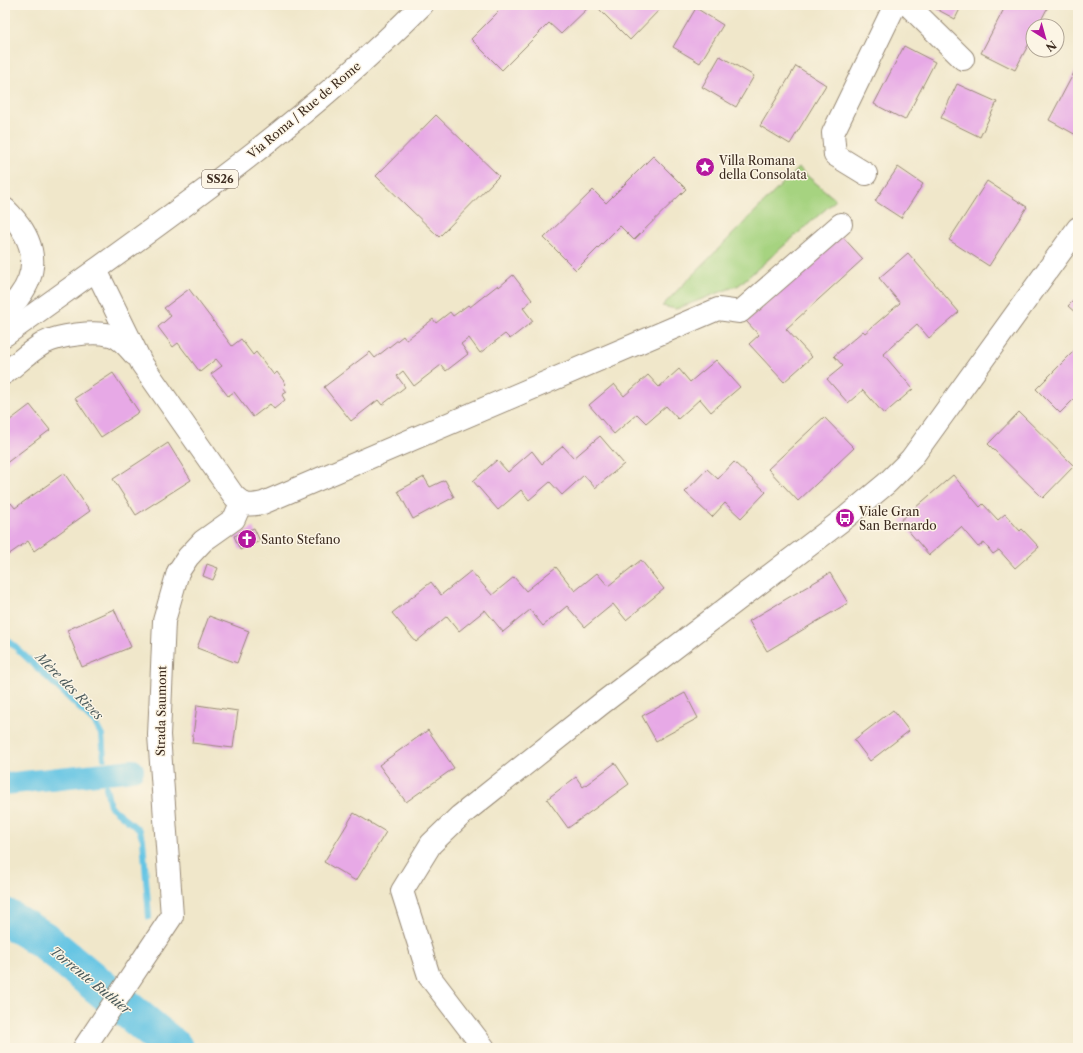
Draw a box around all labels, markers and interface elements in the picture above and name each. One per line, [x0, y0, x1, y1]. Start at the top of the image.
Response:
north arrow [1025, 18, 1065, 58]
text: N [1043, 38, 1059, 55]
street label: Via Roma / Rue de Rome [244, 58, 364, 162]
place label: Villa Romana della Consolata [718, 153, 807, 182]
place icon: Villa Romana della Consolata [694, 156, 716, 178]
road number: SS26 [202, 170, 238, 188]
place label: Viale Gran San Bernardo [858, 504, 937, 533]
bus stop icon: Viale Gran San Bernardo [834, 507, 856, 529]
church icon: Santo Stefano [236, 528, 258, 550]
place label: Santo Stefano [261, 532, 340, 547]
water label: Mère des Rives [31, 647, 107, 723]
street label: Strada Saumont [153, 665, 169, 756]
water label: Torrente Buthier [47, 943, 135, 1018]

